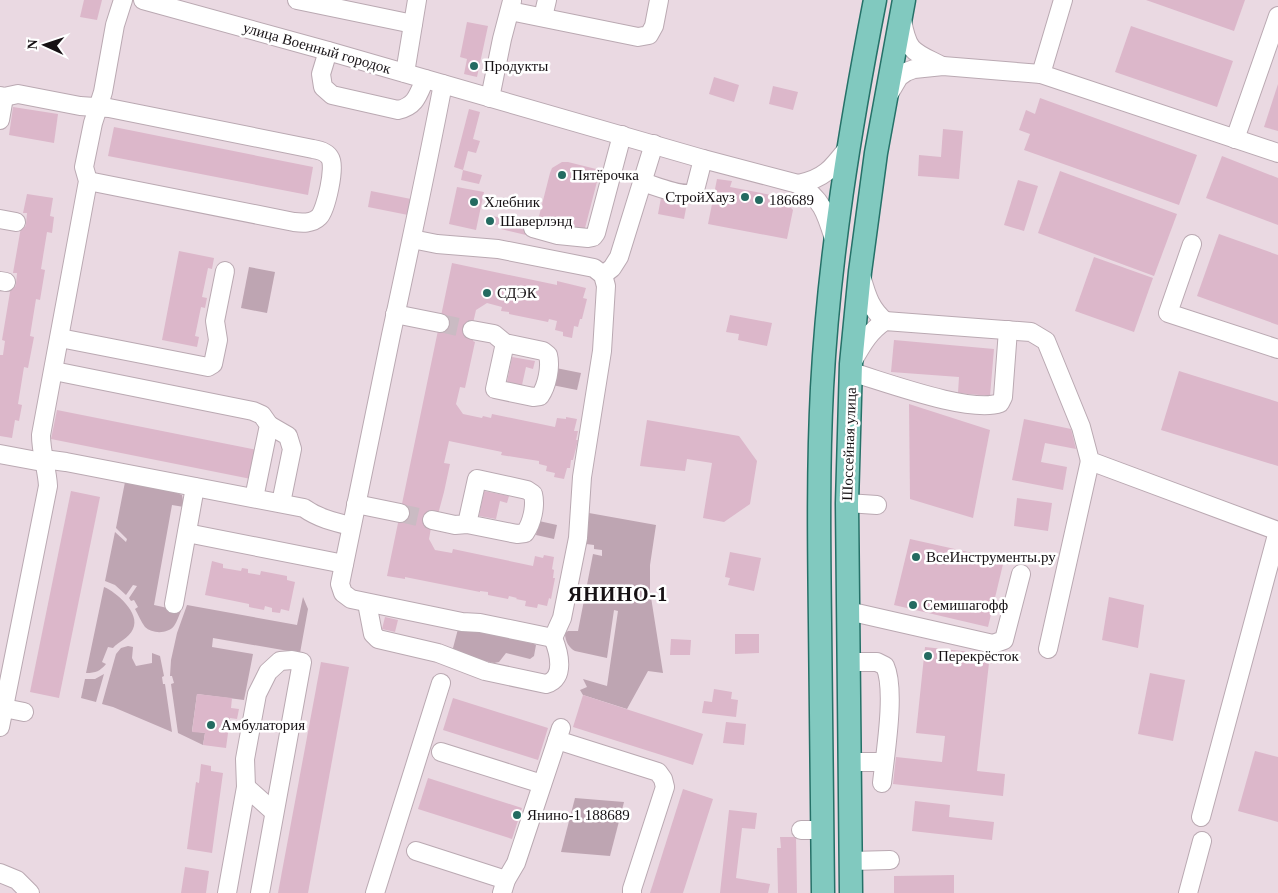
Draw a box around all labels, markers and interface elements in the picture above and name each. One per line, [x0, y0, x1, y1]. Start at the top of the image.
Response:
street label: улица Военный городок [241, 19, 394, 77]
north arrow [20, 20, 70, 70]
text: N [25, 39, 40, 50]
place label: Продукты [484, 58, 548, 74]
marker: Продукты [468, 60, 480, 72]
place label: Пятёрочка [572, 167, 639, 183]
marker: Пятёрочка [556, 169, 568, 181]
place label: СтройХауз [665, 189, 735, 205]
marker: СтройХауз [739, 191, 751, 203]
place label: 186689 [769, 192, 814, 208]
place label: Хлебник [484, 194, 541, 210]
marker: 186689 [753, 194, 765, 206]
marker: Хлебник [468, 196, 480, 208]
place label: Шаверлэнд [500, 213, 573, 229]
marker: Шаверлэнд [484, 215, 496, 227]
place label: СДЭК [497, 285, 538, 301]
marker: СДЭК [481, 287, 493, 299]
street label: Шоссейная улица [839, 387, 859, 501]
place label: ВсеИнструменты.ру [926, 549, 1056, 565]
marker: ВсеИнструменты.ру [910, 551, 922, 563]
district label: ЯНИНО-1 [568, 583, 668, 605]
place label: Семишагофф [923, 597, 1008, 613]
marker: Семишагофф [907, 599, 919, 611]
place label: Перекрёсток [938, 648, 1020, 664]
marker: Перекрёсток [922, 650, 934, 662]
place label: Амбулатория [221, 717, 305, 733]
marker: Амбулатория [205, 719, 217, 731]
place label: Янино-1 188689 [527, 807, 630, 823]
marker: Янино-1 188689 [511, 809, 523, 821]

